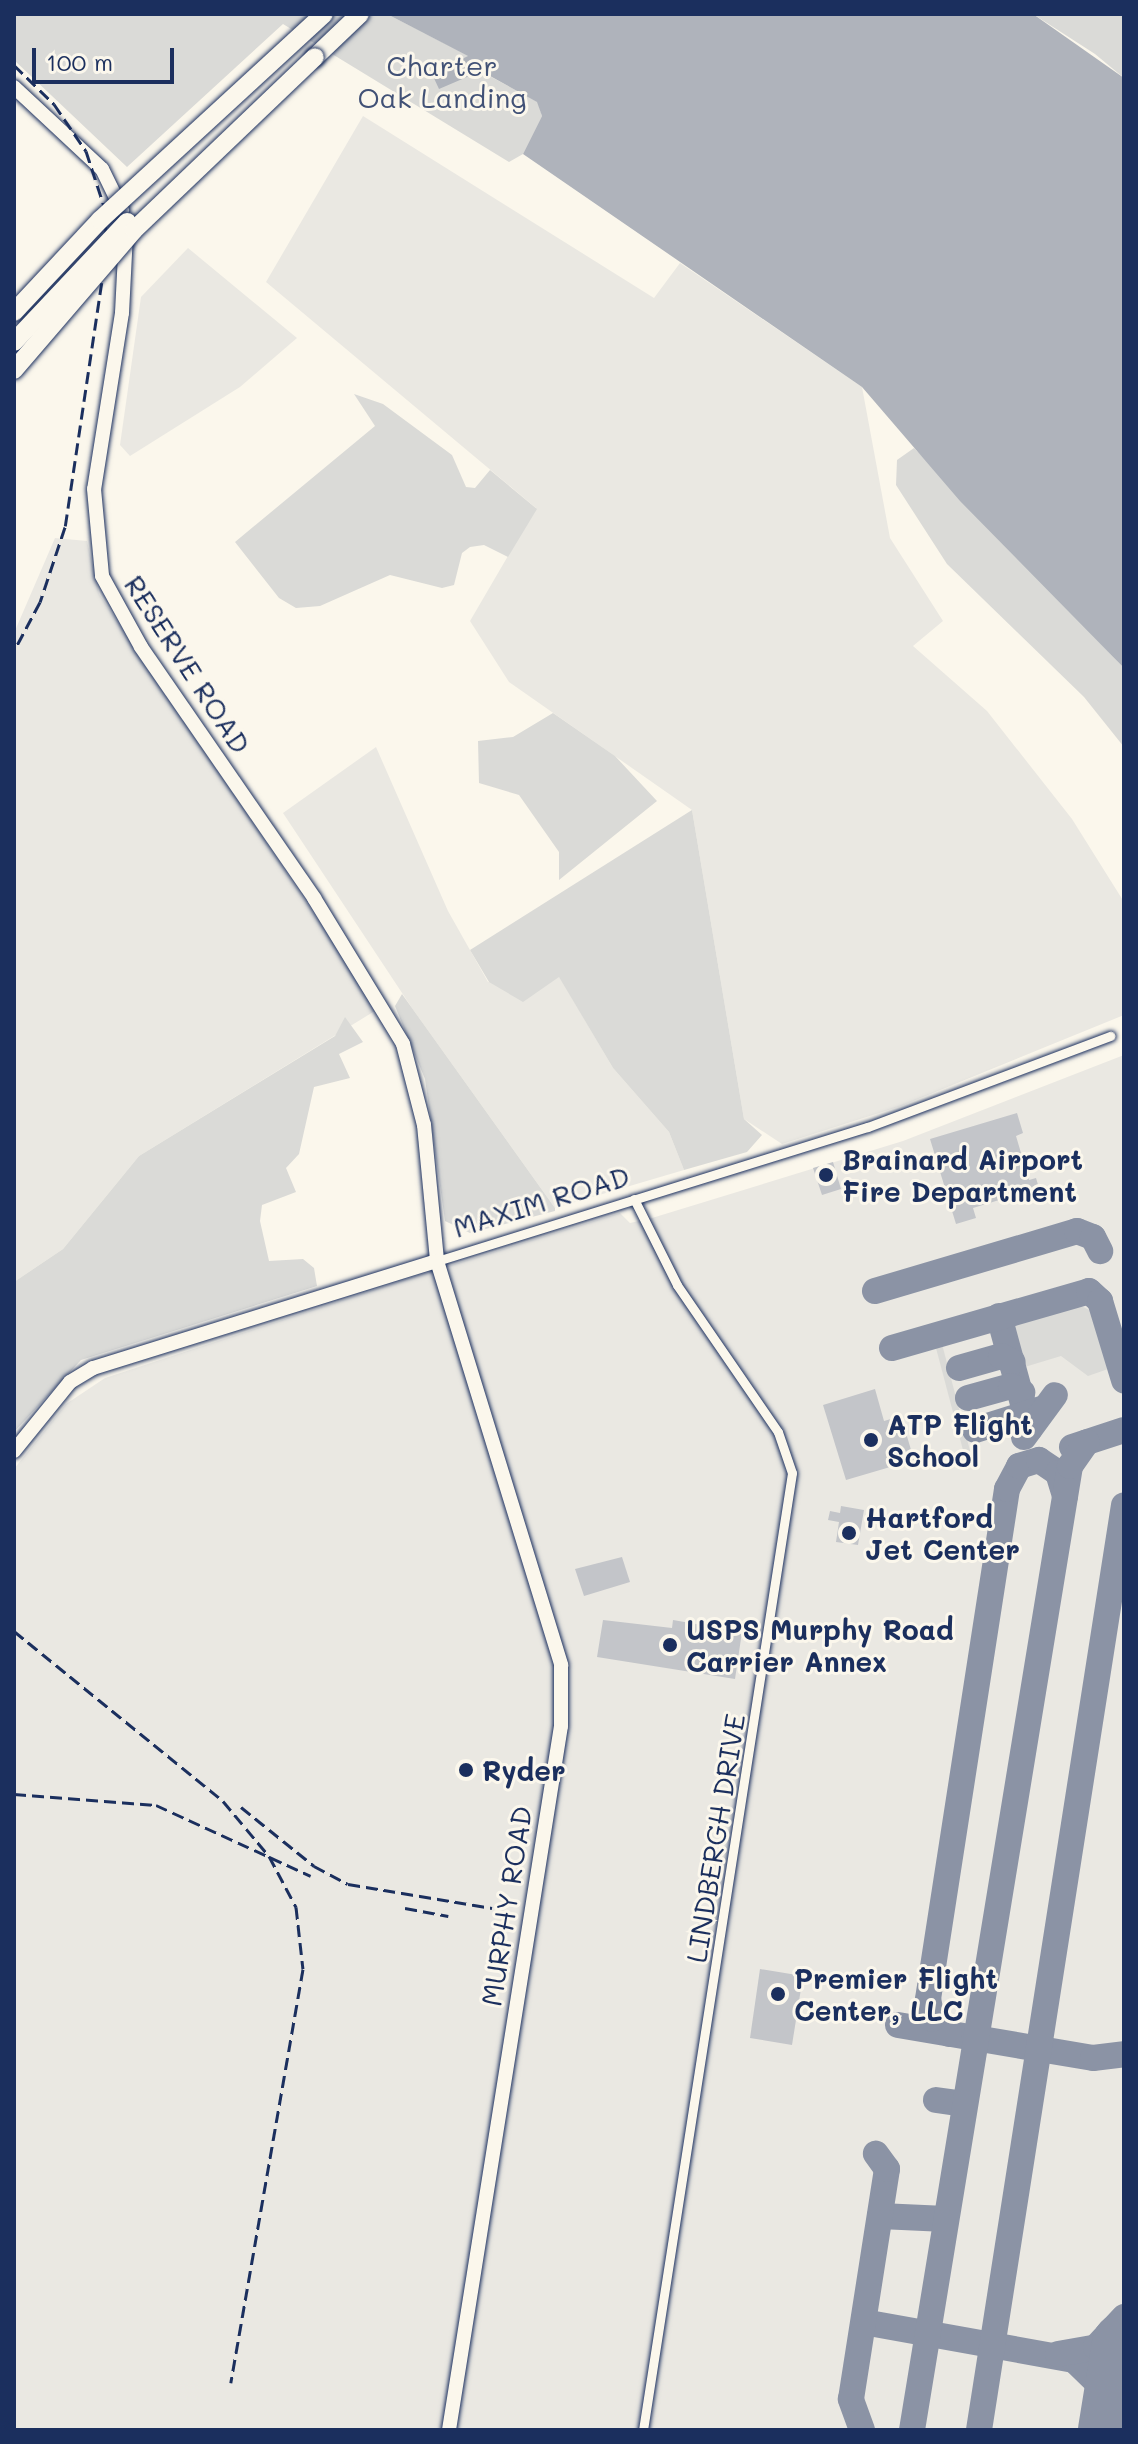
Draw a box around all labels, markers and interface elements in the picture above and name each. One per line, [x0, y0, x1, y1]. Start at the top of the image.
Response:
scale bar [36, 32, 178, 82]
text: 100 m [46, 46, 113, 77]
park label: Charter Oak Landing [357, 48, 527, 114]
street label: RESERVE ROAD [118, 569, 258, 759]
place label: Brainard Airport Fire Department [842, 1142, 1083, 1208]
street label: MAXIM ROAD [449, 1158, 633, 1244]
marker: Brainard Airport Fire Department [817, 1166, 835, 1184]
place label: ATP Flight School [887, 1407, 1033, 1473]
marker: ATP Flight School [862, 1431, 880, 1449]
place label: Hartford Jet Center [865, 1500, 1020, 1566]
marker: Hartford Jet Center [840, 1524, 858, 1542]
place label: USPS Murphy Road Carrier Annex [686, 1612, 954, 1678]
marker: USPS Murphy Road Carrier Annex [661, 1636, 679, 1654]
street label: LINDBERGH DRIVE [679, 1711, 751, 1965]
place label: Ryder [482, 1753, 566, 1787]
marker: Ryder [457, 1761, 475, 1779]
street label: MURPHY ROAD [474, 1804, 538, 2008]
place label: Premier Flight Center, LLC [794, 1961, 998, 2027]
marker: Premier Flight Center, LLC [769, 1985, 787, 2003]

